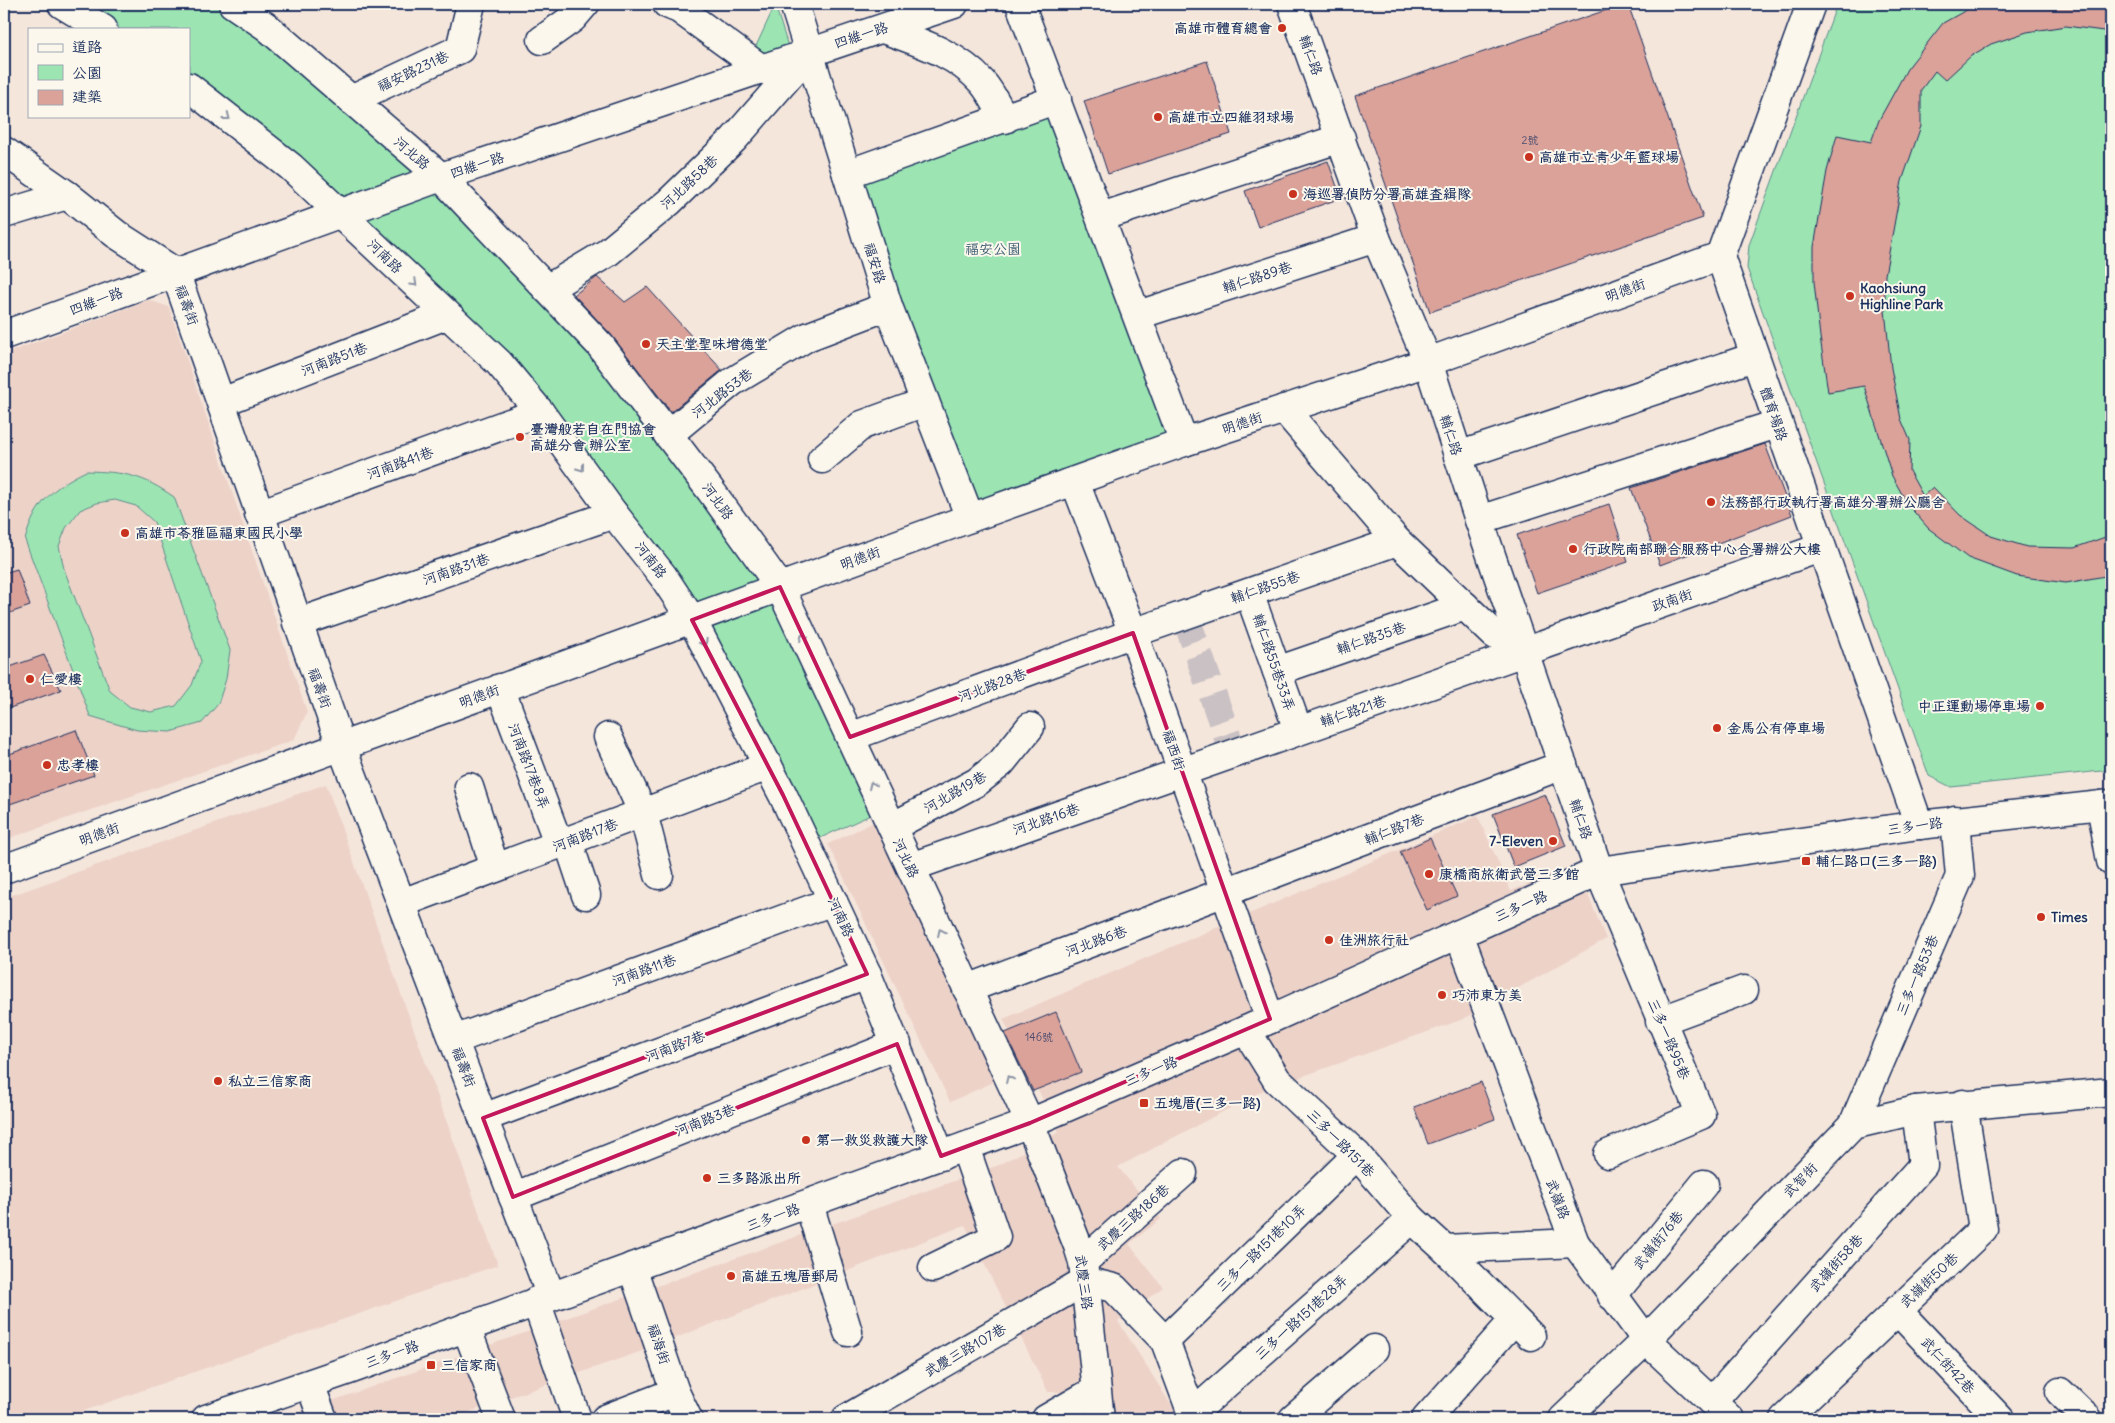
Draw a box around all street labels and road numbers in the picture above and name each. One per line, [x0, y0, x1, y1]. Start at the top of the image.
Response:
street label: 四維一路 [832, 18, 890, 52]
street label: 輔仁路 [1295, 32, 1327, 78]
street label: 福安路231巷 [374, 46, 453, 95]
street label: 河北路 [390, 132, 434, 174]
street label: 四維一路 [448, 148, 506, 182]
street label: 河北路58巷 [656, 150, 722, 213]
street label: 河南路 [364, 235, 406, 277]
street label: 福安路 [860, 240, 890, 286]
street label: 輔仁路89巷 [1220, 257, 1295, 297]
street label: 明德街 [1602, 274, 1648, 306]
street label: 福壽街 [171, 282, 203, 328]
street label: 四維一路 [67, 283, 125, 319]
street label: 河南路51巷 [298, 338, 371, 380]
street label: 河北路53巷 [688, 364, 757, 422]
street label: 體育場路 [1756, 385, 1792, 443]
street label: 明德街 [1219, 408, 1265, 438]
street label: 輔仁路 [1436, 412, 1466, 458]
street label: 河南路41巷 [364, 442, 437, 483]
street label: 河北路 [698, 479, 738, 523]
street label: 河南路 [631, 538, 671, 582]
street label: 明德街 [837, 542, 883, 574]
street label: 河南路31巷 [420, 549, 493, 589]
street label: 輔仁路55巷 [1228, 566, 1303, 607]
street label: 政南街 [1649, 585, 1695, 615]
street label: 輔仁路55巷33弄 [1249, 611, 1299, 713]
street label: 輔仁路35巷 [1334, 617, 1409, 658]
street label: 河北路28巷 [955, 664, 1030, 706]
street label: 福壽街 [304, 665, 336, 711]
street label: 明德街 [456, 680, 502, 712]
street label: 輔仁路21巷 [1317, 691, 1390, 731]
street label: 河南路17巷8弄 [504, 721, 554, 811]
street label: 福西街 [1159, 727, 1189, 773]
street label: 河北路19巷 [920, 766, 991, 817]
street label: 輔仁路 [1566, 796, 1596, 842]
street label: 河北路16巷 [1010, 799, 1083, 839]
street label: 輔仁路7巷 [1361, 809, 1427, 849]
street label: 三多一路 [1886, 813, 1944, 839]
street label: 河南路17巷 [550, 814, 621, 856]
street label: 明德街 [76, 818, 122, 850]
street label: 河北路 [889, 835, 923, 881]
street label: 三多一路 [1492, 886, 1550, 926]
street label: 河南路 [824, 894, 858, 940]
street label: 河北路6巷 [1063, 921, 1130, 960]
street label: 三多一路53巷 [1892, 931, 1942, 1018]
street label: 河南路11巷 [609, 950, 680, 990]
street label: 三多一路95巷 [1644, 996, 1694, 1083]
street label: 河南路7巷 [642, 1026, 708, 1066]
street label: 福壽街 [448, 1044, 480, 1090]
street label: 三多一路 [1122, 1052, 1180, 1090]
street label: 河南路3巷 [672, 1099, 739, 1140]
street label: 三多一路151巷 [1303, 1105, 1380, 1182]
street label: 武智街 [1779, 1159, 1821, 1201]
street label: 武嶺路 [1542, 1176, 1574, 1222]
street label: 武慶三路186巷 [1093, 1179, 1174, 1254]
street label: 三多一路 [744, 1199, 802, 1235]
street label: 三多一路151巷10弄 [1212, 1201, 1310, 1295]
street label: 武嶺街76巷 [1629, 1206, 1688, 1273]
street label: 武嶺街58巷 [1805, 1229, 1867, 1296]
street label: 武嶺街50巷 [1896, 1248, 1963, 1312]
street label: 武慶三路 [1071, 1253, 1097, 1311]
street label: 三多一路151巷28弄 [1251, 1271, 1351, 1363]
street label: 武慶三路107巷 [921, 1319, 1010, 1381]
street label: 福海街 [644, 1321, 674, 1367]
street label: 武仁街42巷 [1917, 1333, 1980, 1398]
street label: 三多一路 [363, 1336, 421, 1372]

